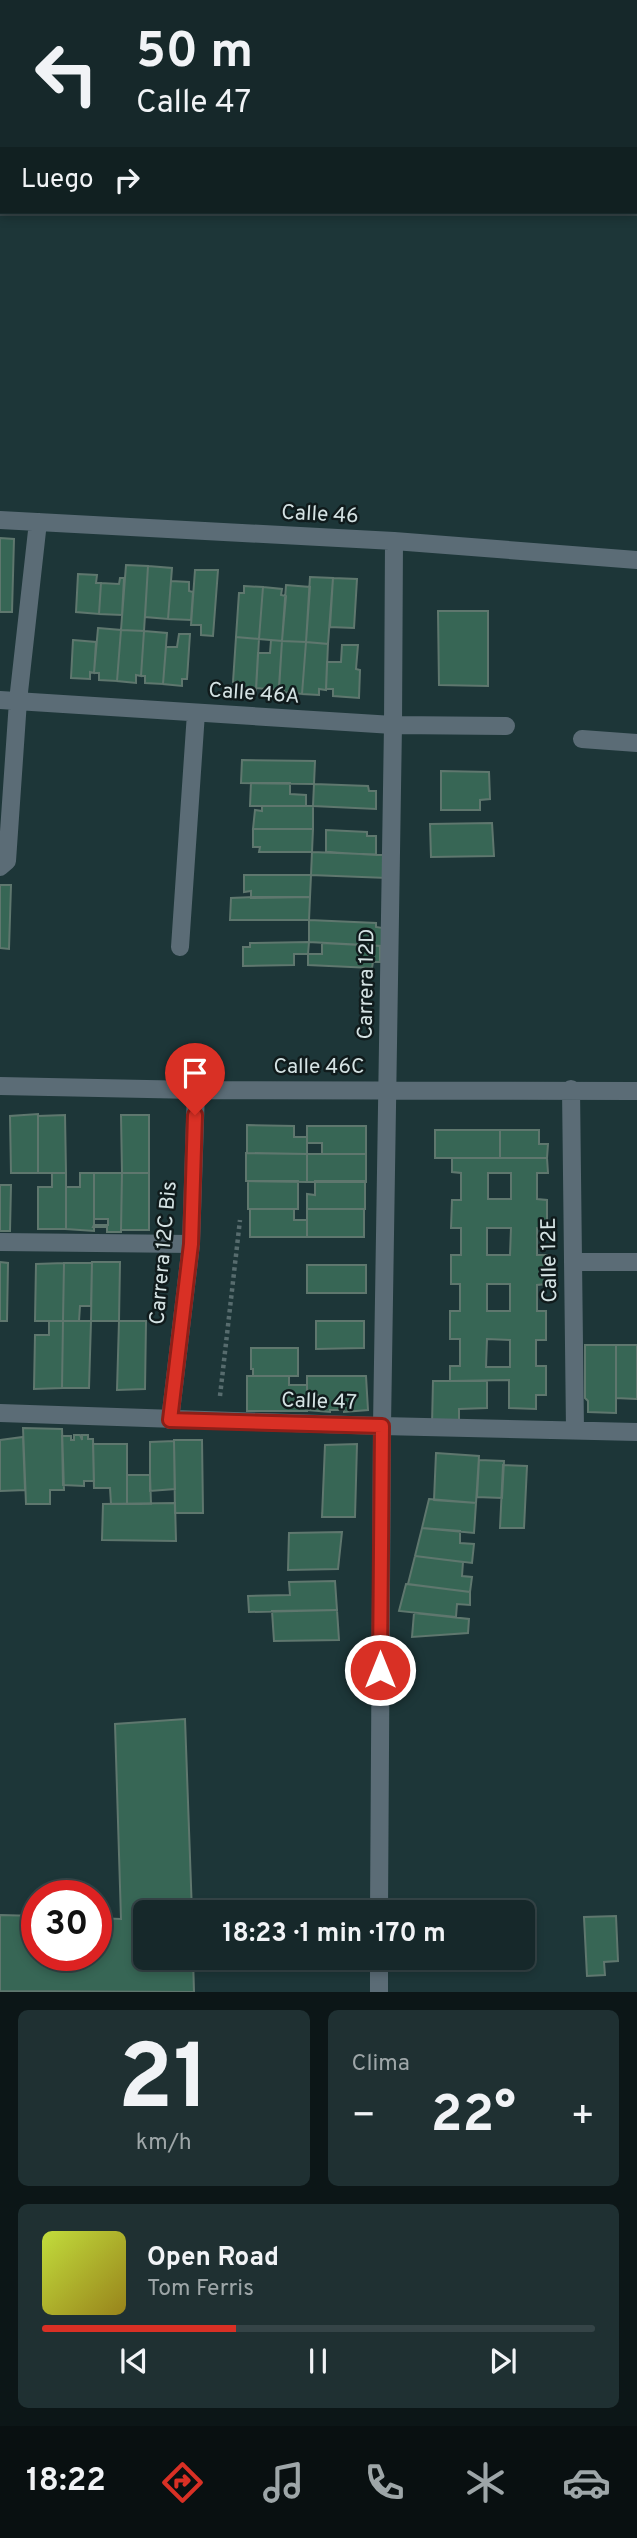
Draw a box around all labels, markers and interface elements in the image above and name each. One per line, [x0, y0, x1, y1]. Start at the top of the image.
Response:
text: 50 m [136, 23, 253, 85]
icon: left [21, 28, 112, 119]
text: Calle 47 [136, 84, 251, 124]
icon: right [108, 161, 146, 199]
text: Luego [21, 164, 94, 197]
street label: Calle 46 [281, 499, 359, 531]
street label: Calle 46A [208, 677, 300, 711]
street label: Carrera 12D [353, 928, 381, 1040]
pin [165, 1043, 225, 1115]
icon: arrive [176, 1054, 214, 1092]
street label: Calle 46C [273, 1054, 365, 1081]
street label: Carrera 12C Bis [144, 1180, 184, 1326]
street label: Calle 12E [536, 1217, 564, 1303]
street label: Calle 47 [281, 1387, 357, 1417]
position arrow [343, 1633, 417, 1707]
speed limit sign: 30 [21, 1880, 112, 1971]
text: 18:23 · 1 min · 170 m [222, 1918, 446, 1951]
text: 21 [118, 2026, 210, 2141]
text: Clima [352, 2050, 410, 2079]
text: 22° [431, 2084, 516, 2150]
text: − [352, 2093, 376, 2142]
text: + [570, 2093, 595, 2142]
text: km/h [136, 2129, 192, 2158]
text: Open Road [147, 2242, 279, 2275]
text: Tom Ferris [147, 2275, 254, 2304]
icon: previous [115, 2342, 153, 2380]
icon: pause [299, 2342, 337, 2380]
icon: next [484, 2342, 522, 2380]
icon: directions [158, 2458, 207, 2507]
icon: music [259, 2458, 308, 2507]
icon: phone [360, 2458, 409, 2507]
icon: climate [461, 2458, 510, 2507]
icon: car [562, 2458, 611, 2507]
text: 18:22 [26, 2462, 106, 2502]

